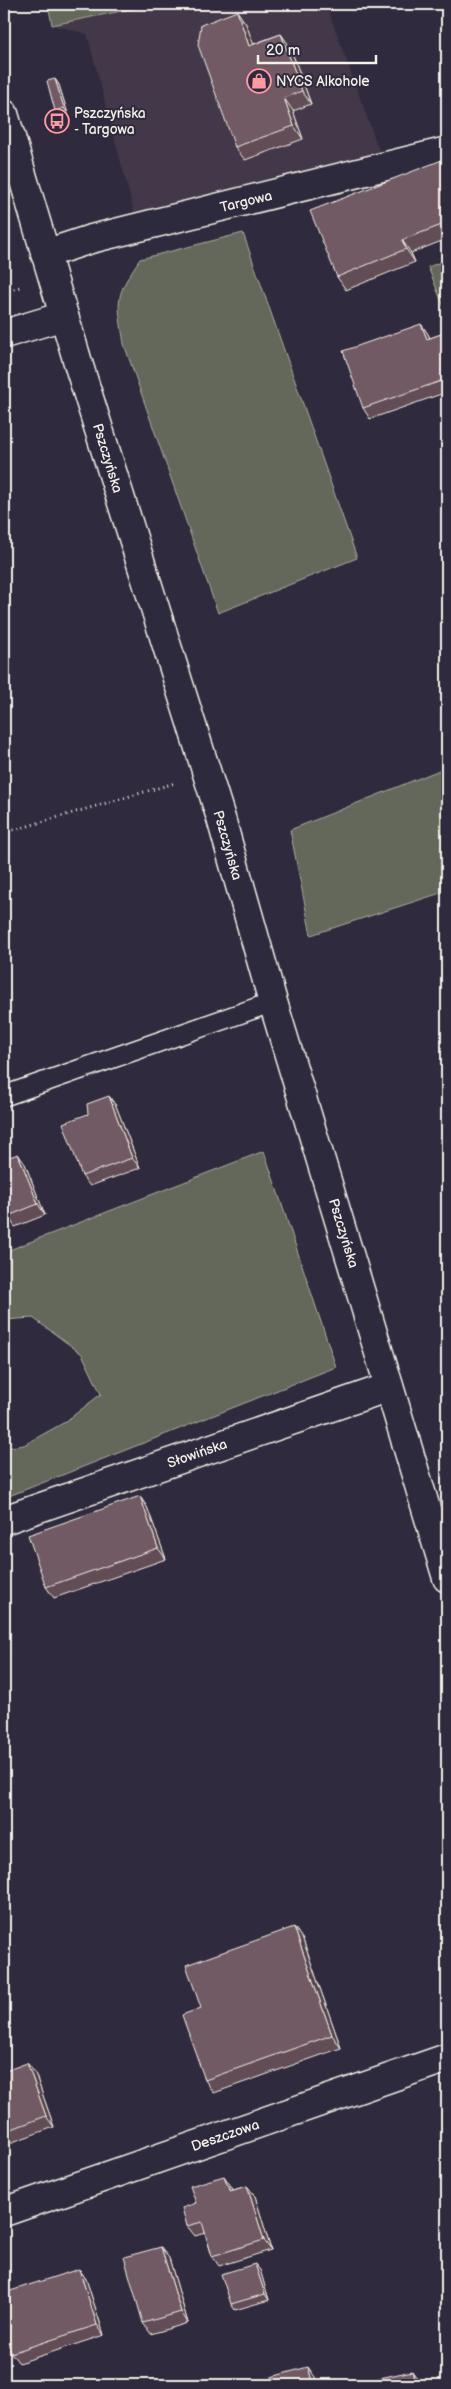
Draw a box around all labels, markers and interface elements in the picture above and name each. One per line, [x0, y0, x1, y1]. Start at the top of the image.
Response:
scale bar [258, 32, 376, 64]
text: 20 m [266, 41, 300, 60]
shop icon: NYCS Alkohole [246, 68, 272, 94]
place label: NYCS Alkohole [276, 73, 370, 90]
place label: Pszczyńska - Targowa [74, 105, 146, 138]
bus stop icon: Pszczyńska - Targowa [44, 108, 70, 134]
street label: Targowa [218, 187, 274, 216]
street label: Pszczyńska [89, 421, 126, 495]
street label: Pszczyńska [209, 808, 246, 882]
street label: Pszczyńska [325, 1196, 362, 1270]
street label: Słowińska [165, 1435, 229, 1472]
street label: Deszczowa [189, 2116, 261, 2155]

